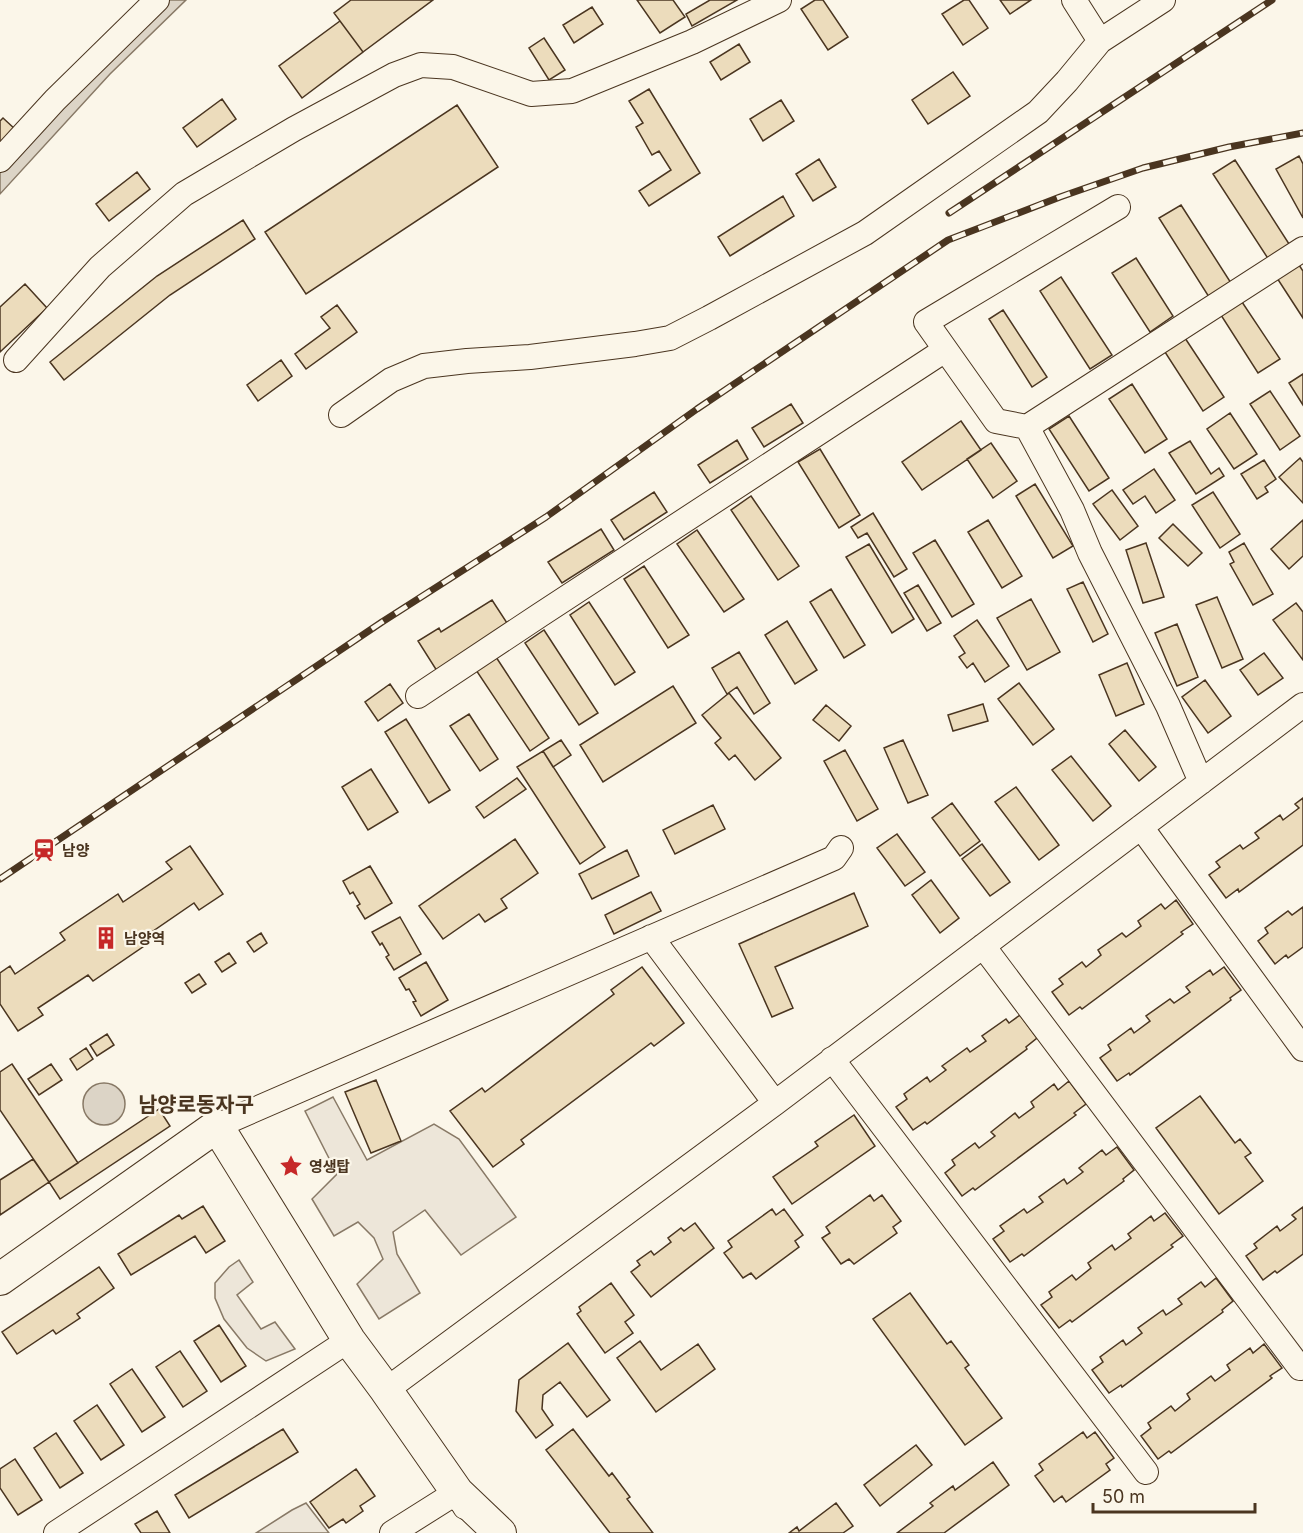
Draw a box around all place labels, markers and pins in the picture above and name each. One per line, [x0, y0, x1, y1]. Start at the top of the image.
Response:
station icon: 남양 [31, 837, 57, 863]
place label: 남양 [62, 841, 90, 860]
building icon: 남양역 [93, 925, 119, 951]
place label: 남양역 [124, 929, 165, 948]
place icon: 영생탑 [278, 1153, 304, 1179]
place label: 영생탑 [309, 1157, 350, 1176]

